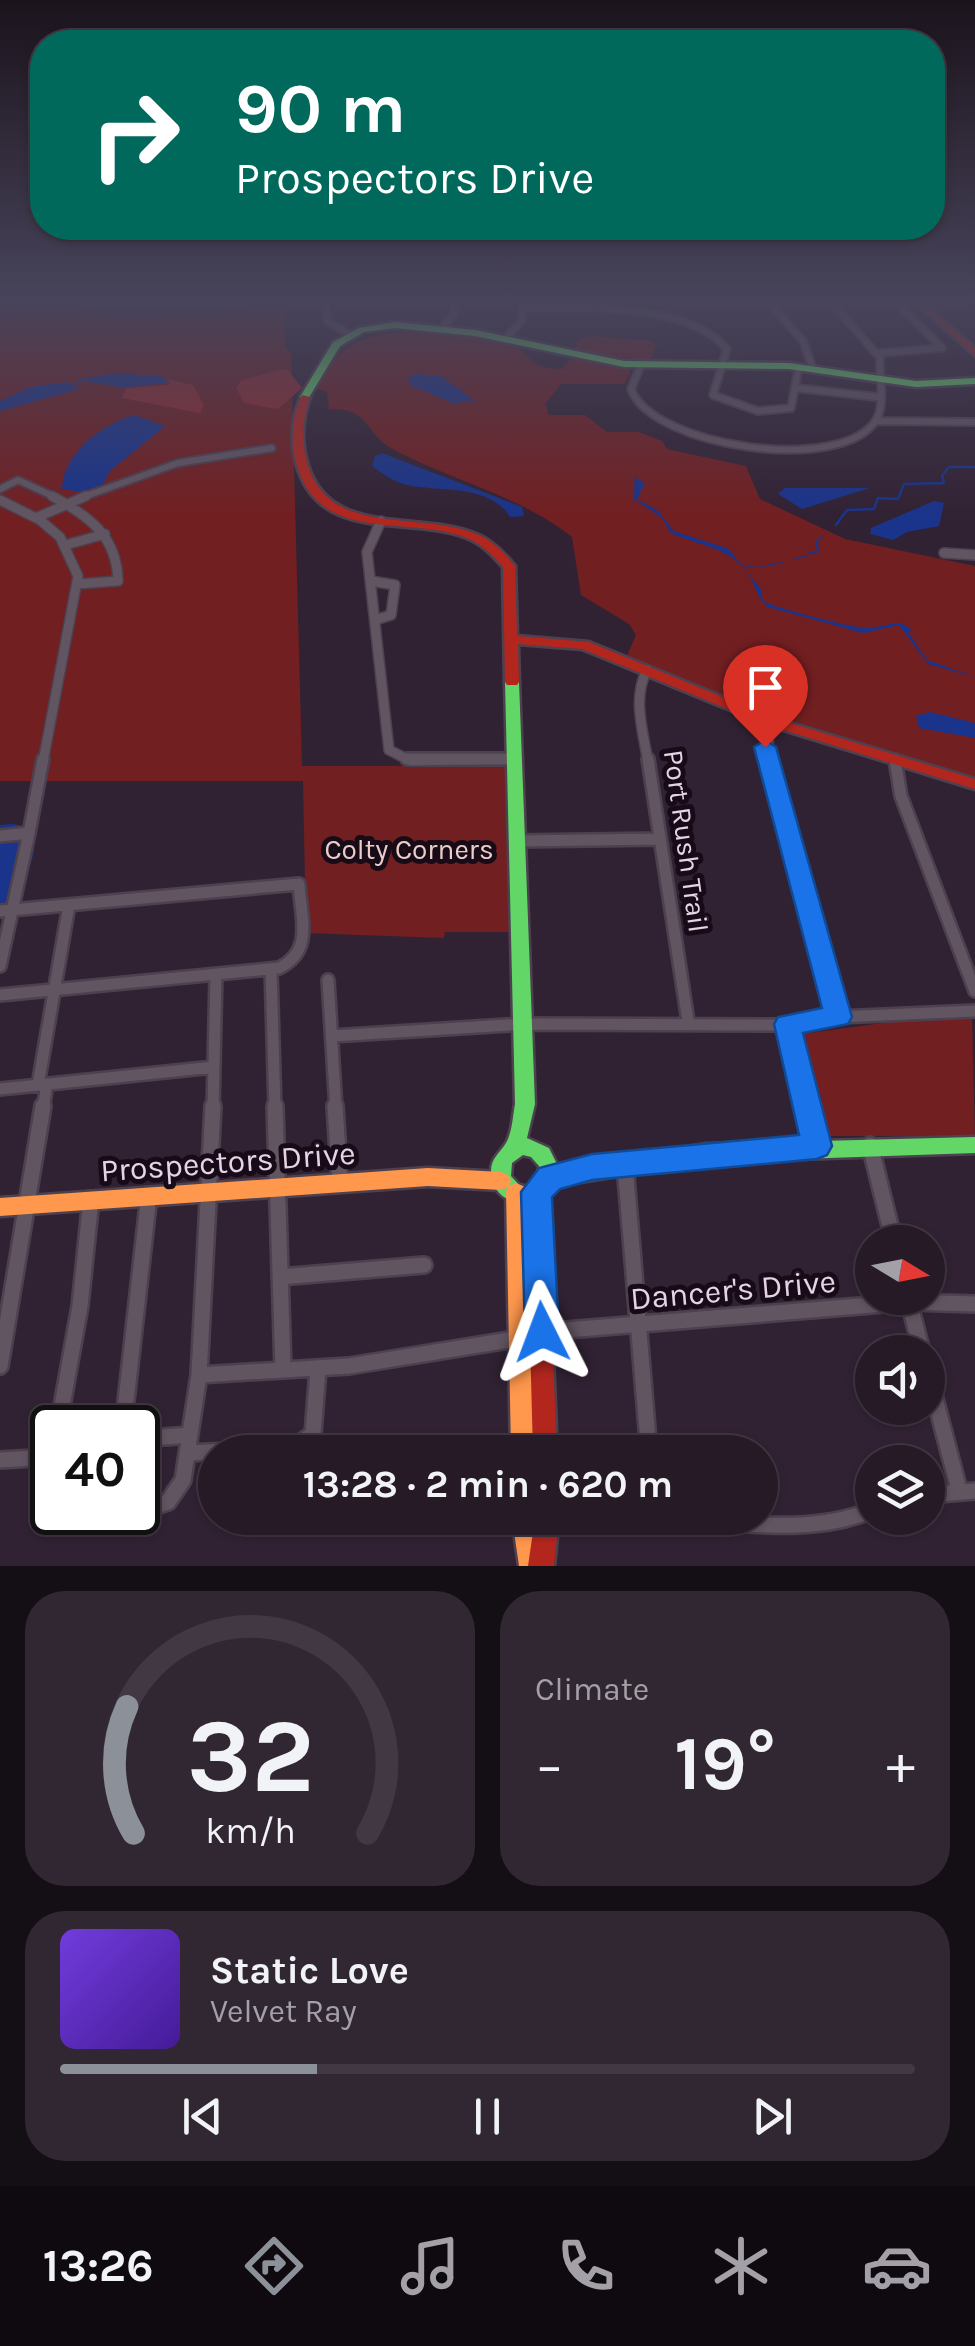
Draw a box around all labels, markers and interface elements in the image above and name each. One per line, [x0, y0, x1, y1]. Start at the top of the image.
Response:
text: 90 m [235, 68, 406, 150]
icon: right [70, 70, 200, 200]
text: Prospectors Drive [235, 152, 594, 204]
pin [723, 645, 808, 748]
icon: arrive [738, 660, 793, 715]
street label: Port Rush Trail [657, 748, 715, 934]
park label: Colty Corners [324, 833, 494, 866]
street label: Prospectors Drive [99, 1135, 357, 1189]
north arrow [855, 1225, 945, 1315]
map controls [855, 1225, 945, 1535]
street label: Dancer's Drive [629, 1263, 837, 1317]
position arrow [490, 1280, 594, 1384]
button: sound [855, 1335, 945, 1425]
speed limit sign: 40 [30, 1405, 160, 1535]
button: layers [855, 1445, 945, 1535]
text: 13:28 · 2 min · 620 m [303, 1462, 673, 1507]
text: Climate [535, 1671, 649, 1708]
text: 32 [186, 1696, 314, 1817]
text: 19° [674, 1720, 776, 1808]
text: − [535, 1733, 564, 1797]
text: + [886, 1733, 915, 1797]
text: km/h [205, 1810, 295, 1852]
text: Static Love [210, 1948, 409, 1993]
text: Velvet Ray [210, 1993, 357, 2030]
icon: previous [175, 2089, 230, 2144]
icon: pause [460, 2089, 515, 2144]
icon: next [745, 2089, 800, 2144]
icon: directions [239, 2231, 309, 2301]
icon: music [395, 2231, 465, 2301]
icon: phone [551, 2231, 621, 2301]
icon: climate [706, 2231, 776, 2301]
icon: car [862, 2231, 932, 2301]
text: 13:26 [43, 2240, 154, 2292]

